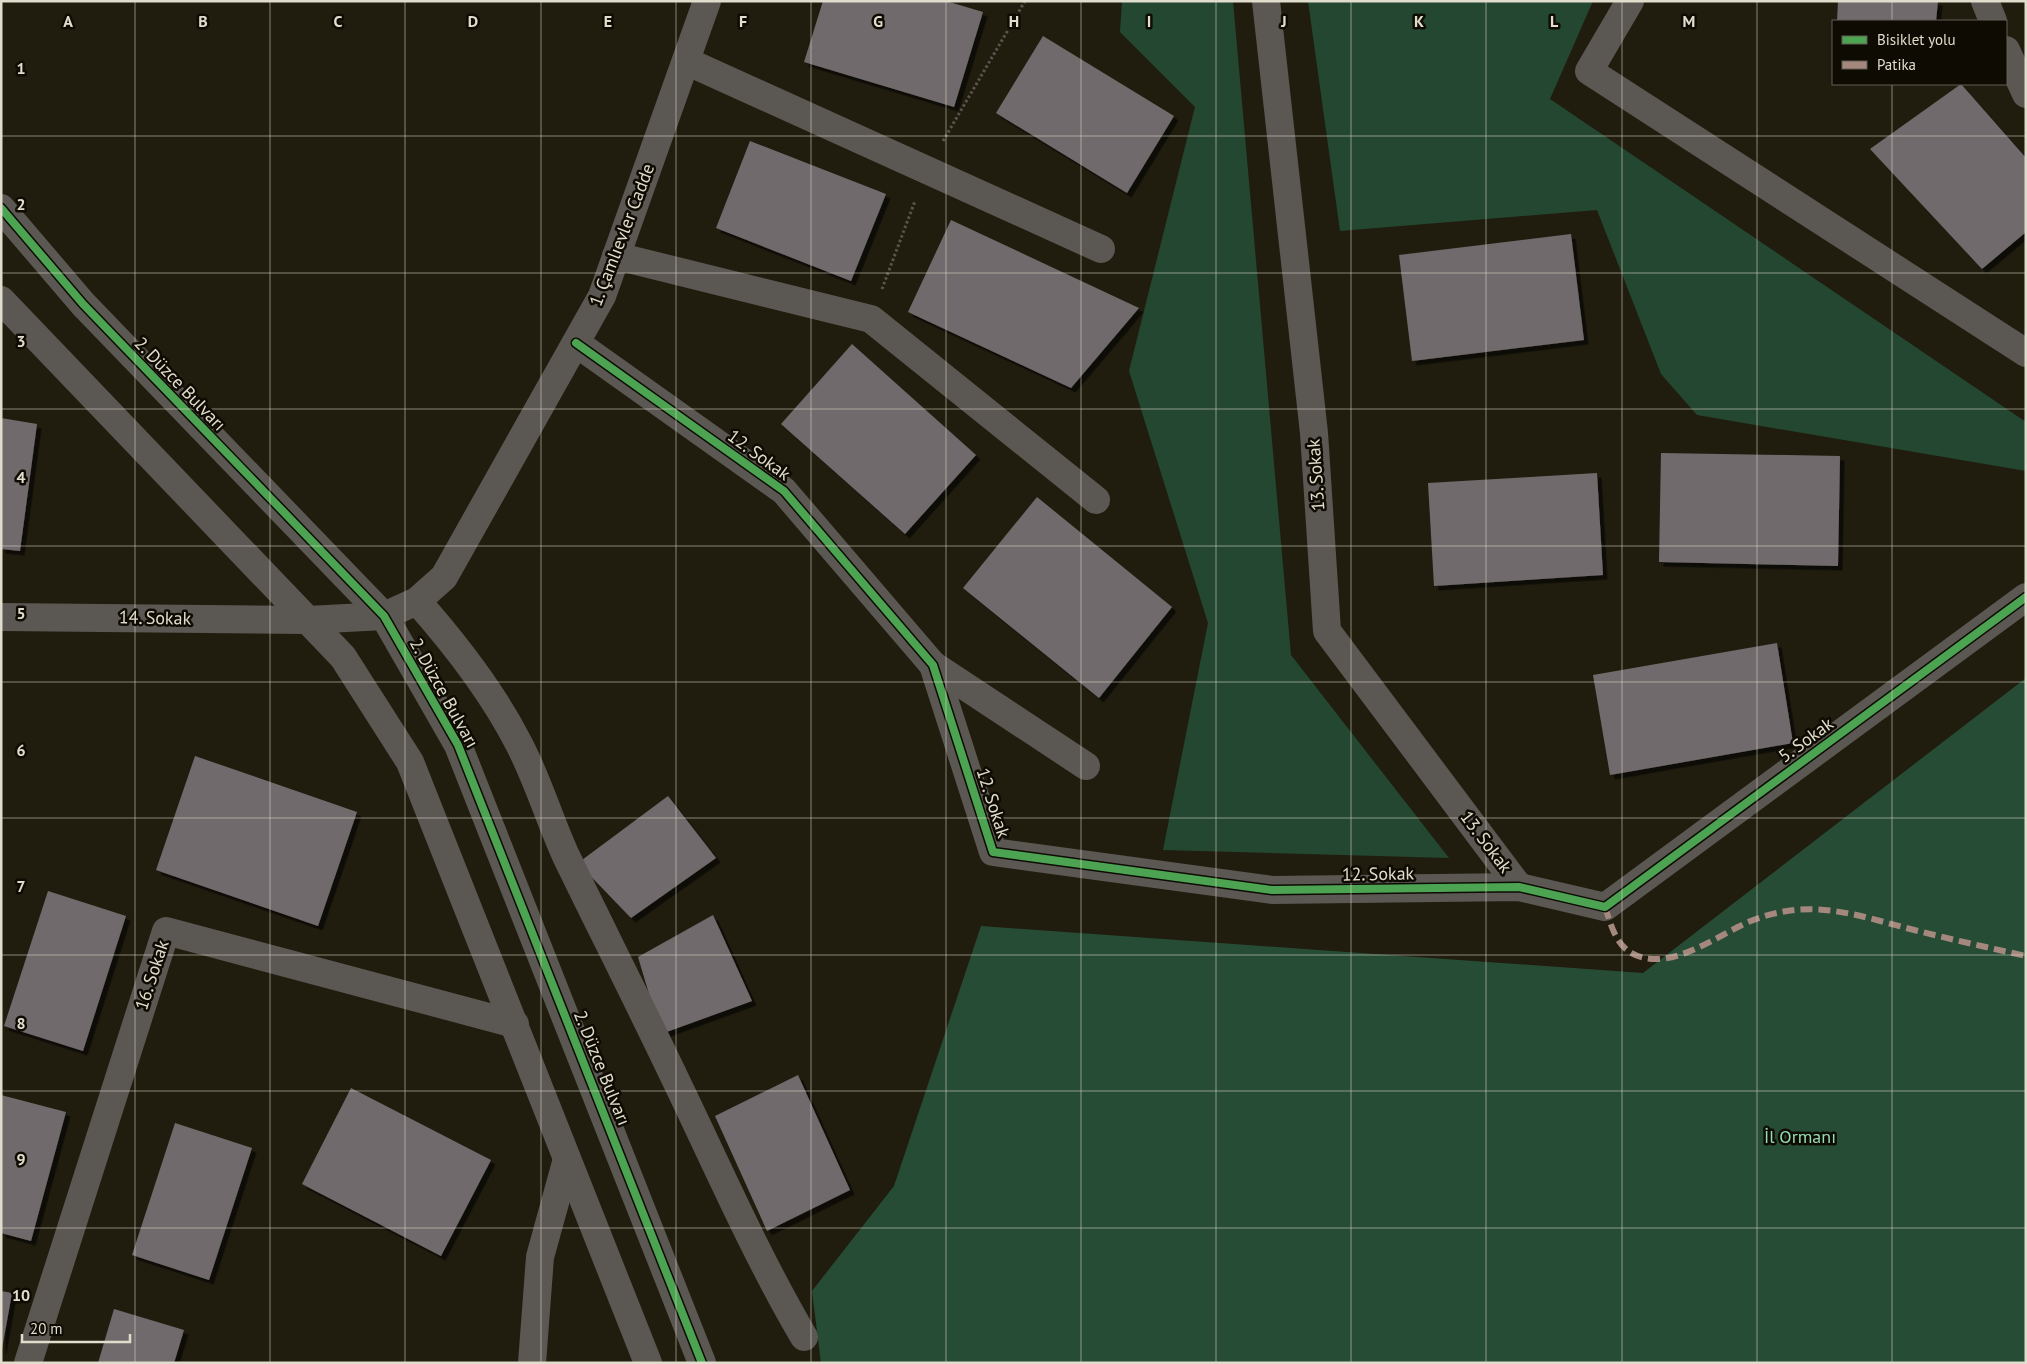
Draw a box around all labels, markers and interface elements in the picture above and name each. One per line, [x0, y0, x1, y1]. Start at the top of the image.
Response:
text: A [63, 11, 73, 31]
text: B [198, 11, 208, 31]
text: C [334, 11, 343, 31]
text: D [468, 11, 478, 31]
text: E [604, 11, 612, 31]
text: F [739, 11, 747, 31]
text: G [873, 11, 883, 31]
text: H [1009, 11, 1019, 31]
text: I [1147, 11, 1151, 31]
text: J [1280, 11, 1287, 31]
text: K [1414, 11, 1424, 31]
text: L [1550, 11, 1559, 31]
text: M [1683, 11, 1695, 31]
legend [1832, 20, 2007, 85]
text: Bisiklet yolu [1877, 30, 1956, 49]
text: Patika [1877, 55, 1916, 74]
text: 1 [16, 58, 26, 78]
street label: 1. Çamlıevler Cadde [584, 160, 659, 309]
text: 2 [16, 194, 26, 214]
text: 3 [16, 331, 26, 351]
street label: 2. Düzce Bulvarı [130, 332, 231, 436]
street label: 12. Sokak [723, 424, 796, 485]
street label: 13. Sokak [1301, 438, 1329, 512]
text: 4 [16, 467, 26, 487]
text: 5 [16, 603, 26, 623]
street label: 14. Sokak [119, 605, 192, 630]
street label: 2. Düzce Bulvarı [405, 634, 484, 752]
street label: 5. Sokak [1774, 712, 1838, 767]
text: 6 [16, 740, 26, 760]
street label: 12. Sokak [971, 765, 1016, 841]
street label: 13. Sokak [1455, 806, 1518, 878]
street label: 12. Sokak [1342, 861, 1415, 886]
text: 7 [16, 876, 26, 896]
street label: 16. Sokak [129, 937, 174, 1013]
street label: 2. Düzce Bulvarı [569, 1007, 636, 1129]
text: 8 [16, 1013, 26, 1033]
park label: İl Ormanı [1764, 1125, 1836, 1148]
text: 9 [16, 1149, 26, 1169]
text: 10 [12, 1285, 30, 1305]
scale bar [22, 1312, 130, 1344]
text: 20 m [30, 1319, 63, 1338]

